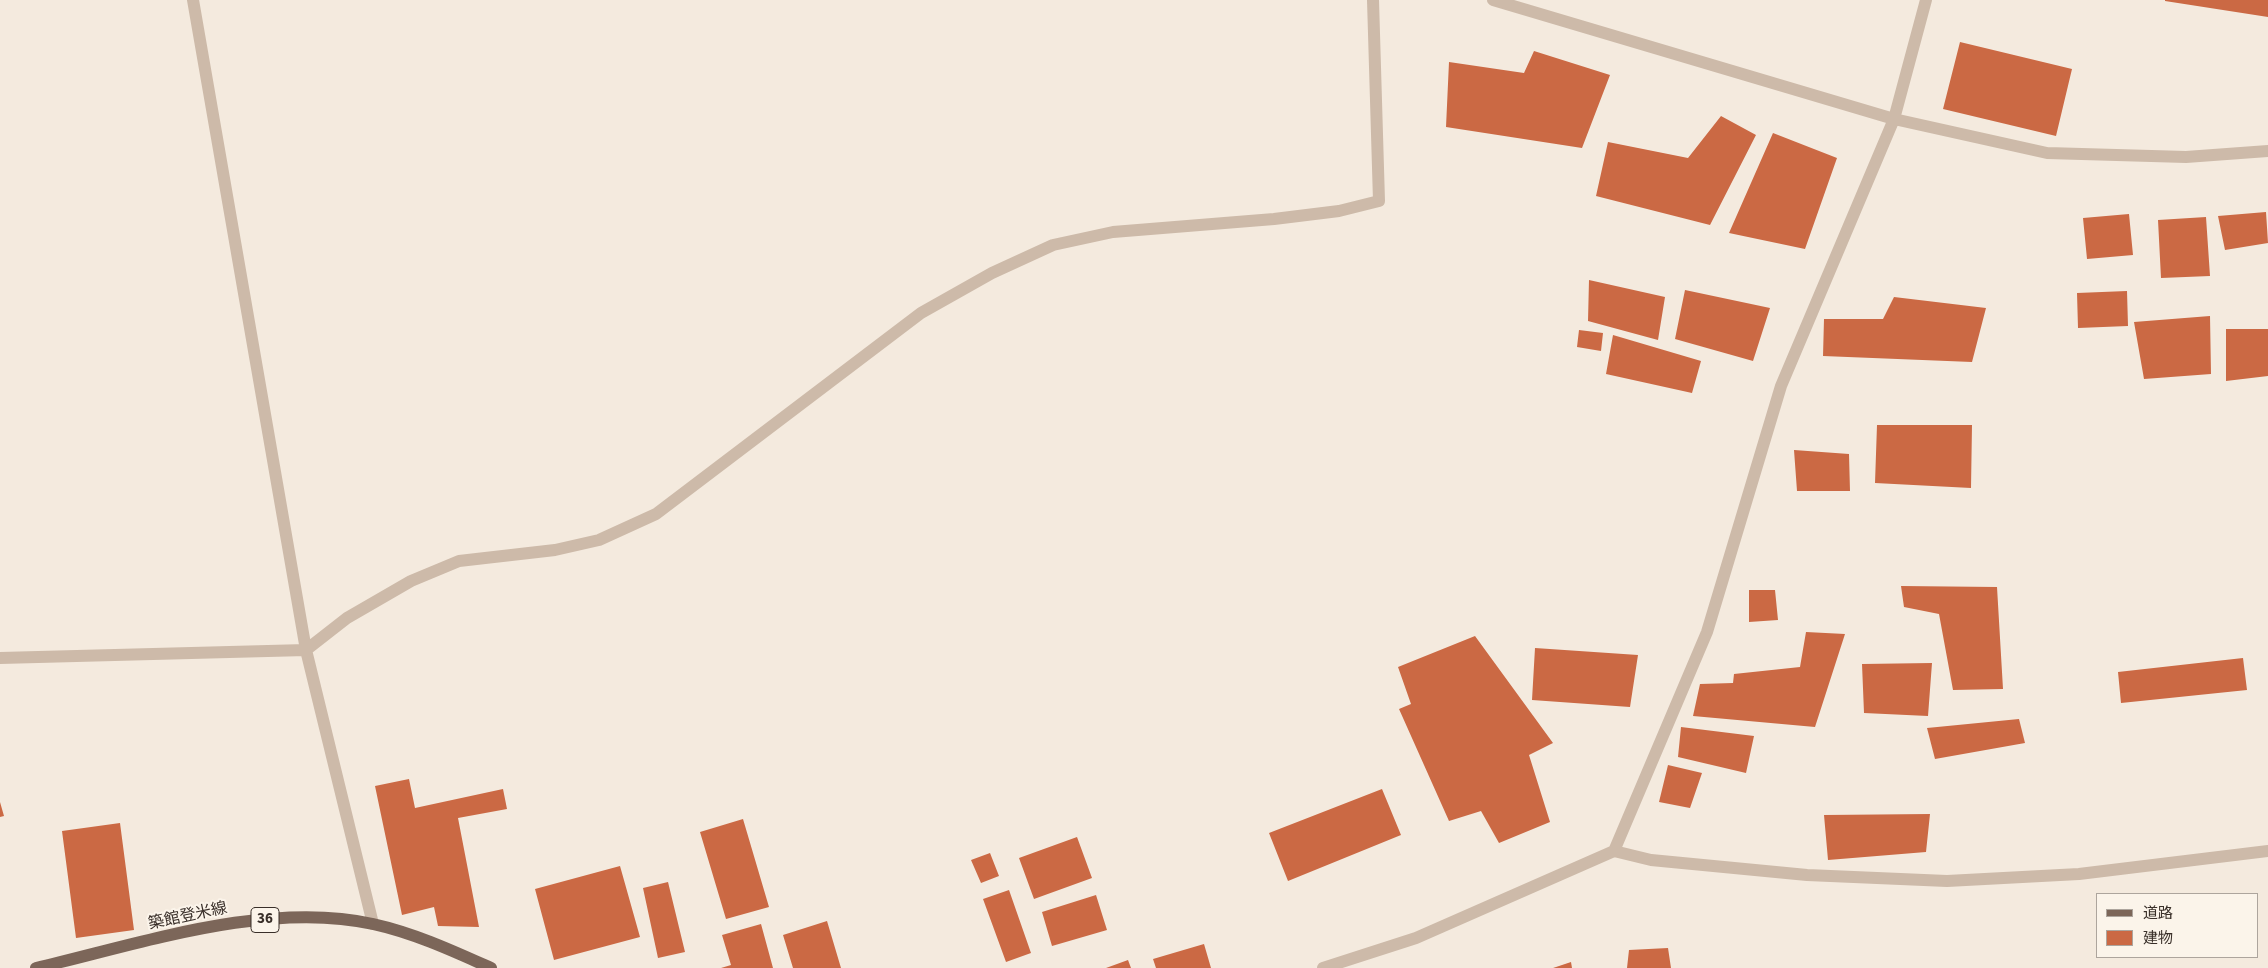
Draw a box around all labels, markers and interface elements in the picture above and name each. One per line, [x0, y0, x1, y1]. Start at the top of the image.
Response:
legend [2096, 893, 2258, 958]
street label: 築館登米線 [147, 899, 229, 935]
text: 道路 [2143, 903, 2173, 924]
road number: 36 [251, 908, 279, 932]
text: 建物 [2143, 928, 2173, 949]

